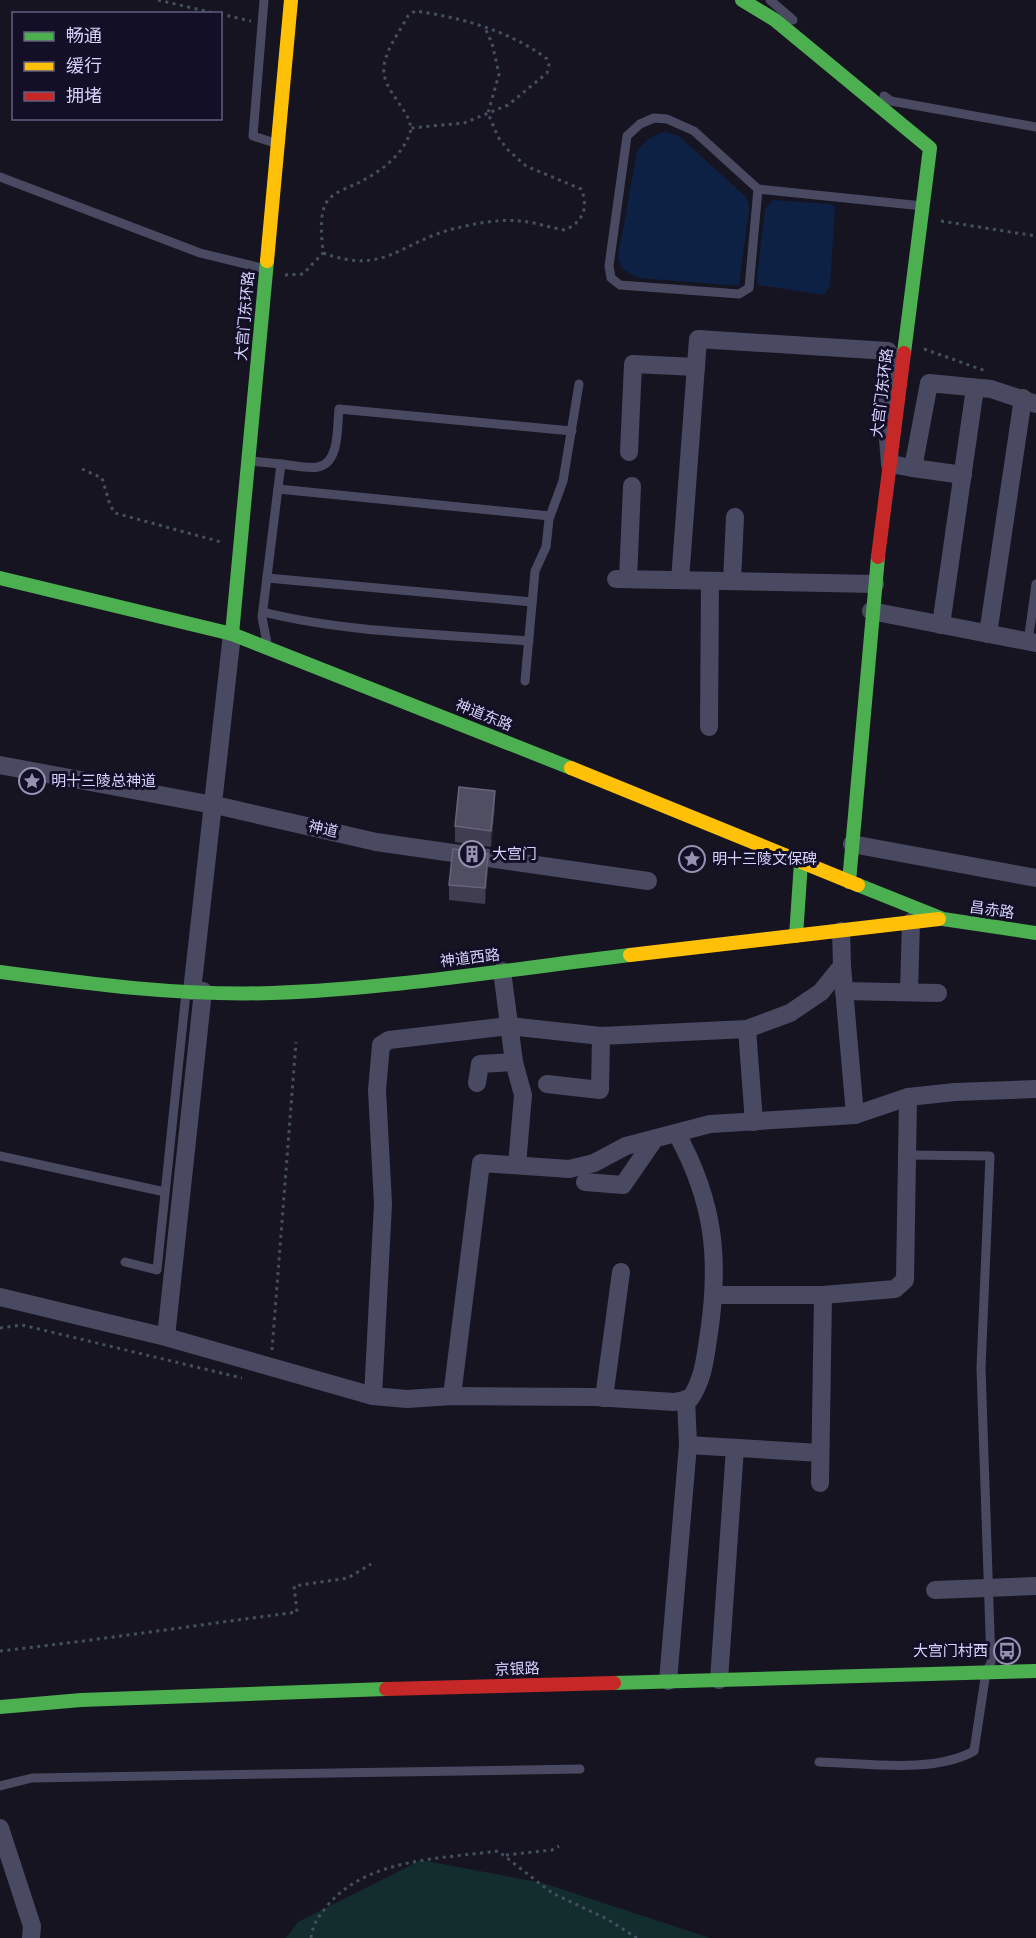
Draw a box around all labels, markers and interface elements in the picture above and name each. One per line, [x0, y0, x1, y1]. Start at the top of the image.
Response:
legend [12, 12, 222, 120]
text: 畅通 [66, 24, 102, 46]
text: 缓行 [66, 54, 102, 76]
text: 拥堵 [66, 84, 102, 106]
street label: 大宫门东环路 [231, 270, 257, 362]
street label: 大宫门东环路 [867, 347, 895, 439]
street label: 神道东路 [453, 694, 516, 734]
place icon: 明十三陵总神道 [17, 766, 47, 796]
place label: 明十三陵总神道 [51, 771, 156, 789]
street label: 神道 [307, 816, 340, 840]
building icon: 大宫门 [457, 839, 487, 869]
place label: 大宫门 [492, 844, 537, 862]
place icon: 明十三陵文保碑 [677, 844, 707, 874]
place label: 明十三陵文保碑 [712, 849, 817, 867]
street label: 昌赤路 [969, 897, 1016, 921]
street label: 神道西路 [439, 944, 501, 970]
bus stop icon: 大宫门村西 [992, 1636, 1022, 1666]
place label: 大宫门村西 [913, 1641, 988, 1659]
street label: 京银路 [494, 1658, 540, 1678]

